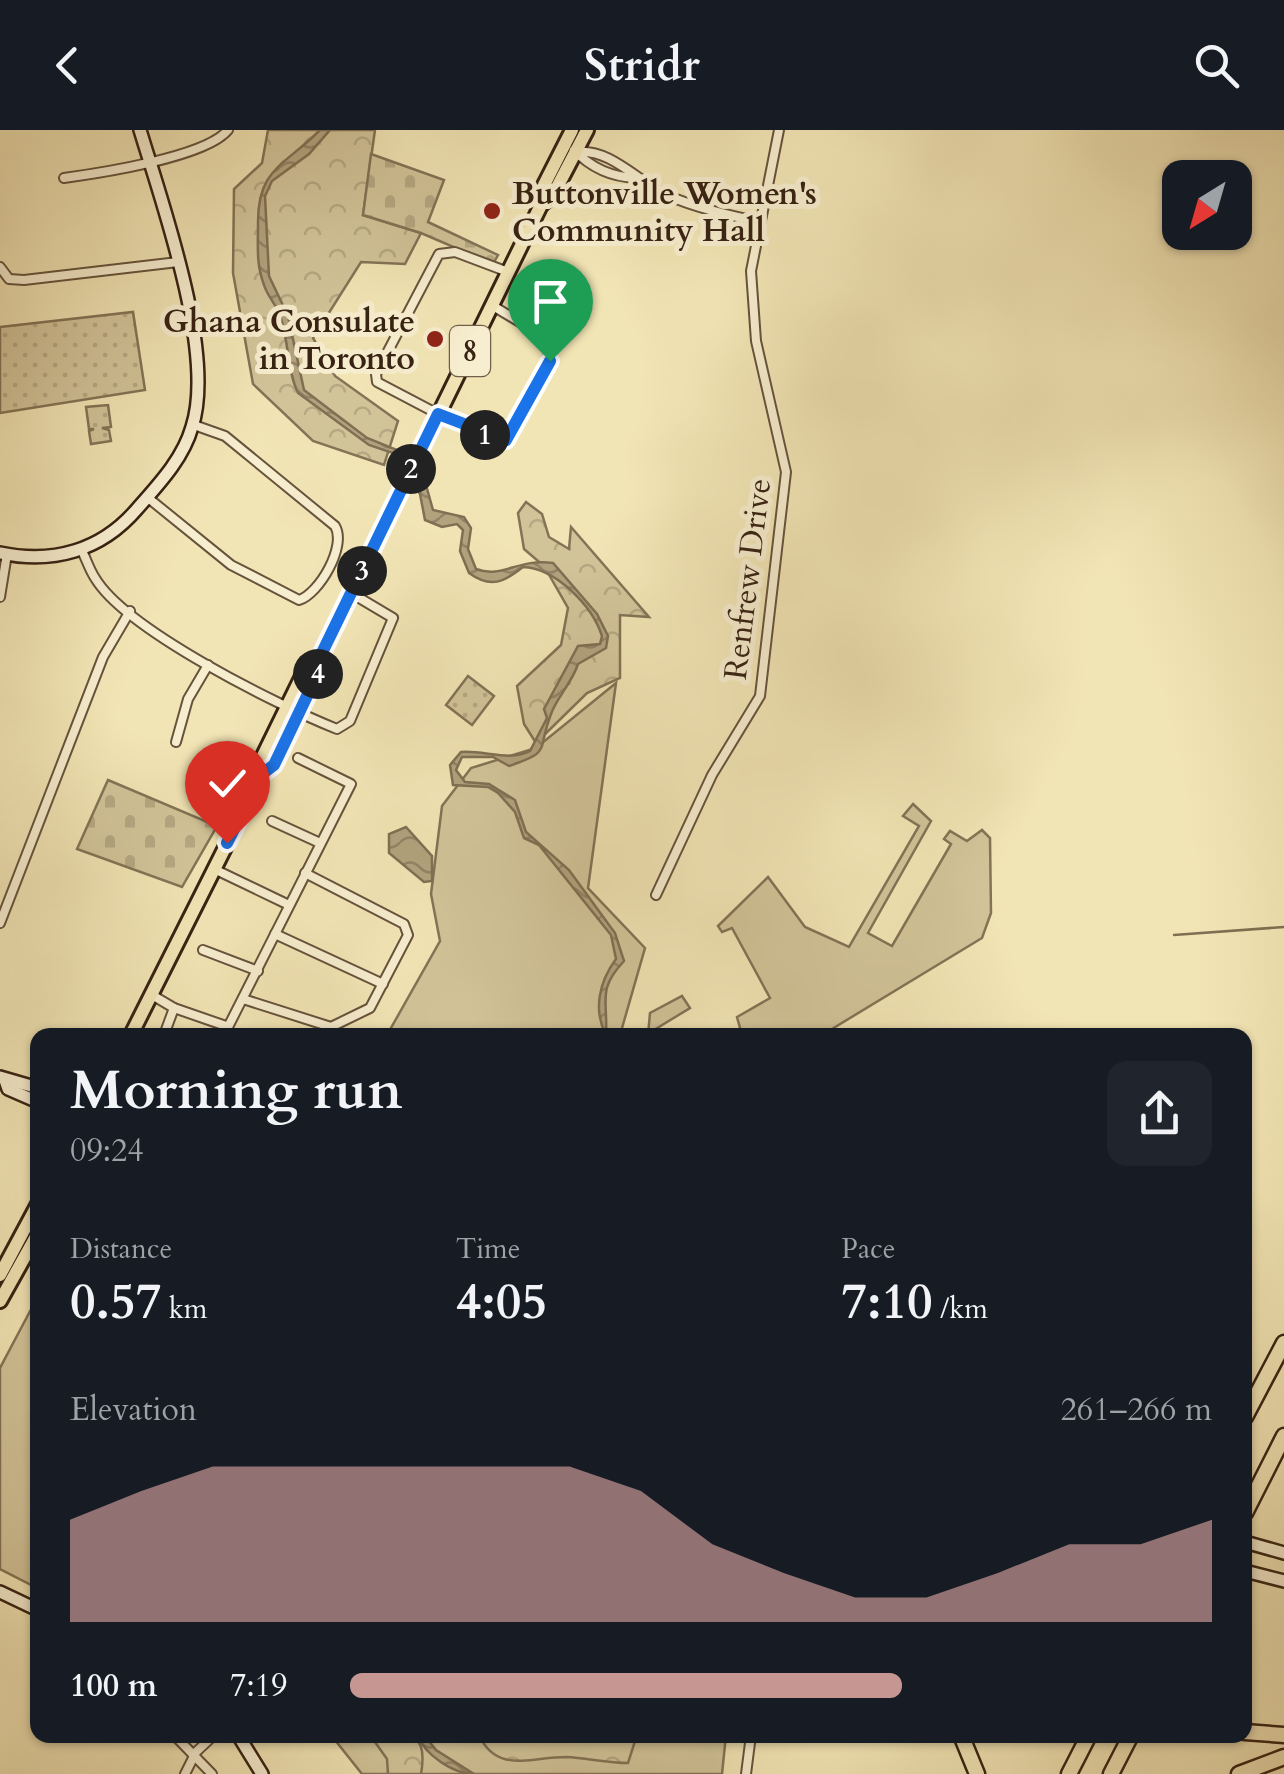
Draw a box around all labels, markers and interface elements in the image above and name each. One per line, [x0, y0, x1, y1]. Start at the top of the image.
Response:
text: Stridr [584, 35, 700, 96]
icon: back [40, 38, 95, 93]
icon: search [1189, 38, 1244, 93]
north arrow [1162, 160, 1252, 250]
map controls [1162, 160, 1252, 250]
place label: Buttonville Women's Community Hall [512, 172, 817, 253]
marker: Buttonville Women's Community Hall [481, 200, 503, 222]
pin [508, 259, 593, 362]
icon: arrive [523, 274, 578, 329]
place label: Ghana Consulate in Toronto [163, 300, 415, 381]
road number: 8 [450, 326, 490, 376]
marker: Ghana Consulate in Toronto [424, 328, 446, 350]
pin: 1 [460, 410, 510, 460]
text: 1 [478, 416, 492, 454]
pin: 2 [386, 444, 436, 494]
text: 2 [404, 450, 418, 488]
street label: Renfrew Drive [714, 476, 782, 682]
pin: 3 [337, 546, 387, 596]
text: 3 [355, 552, 369, 590]
pin: 4 [293, 649, 343, 699]
text: 4 [311, 655, 325, 693]
pin [185, 741, 270, 844]
icon: check [200, 756, 255, 811]
text: Morning run [70, 1054, 403, 1128]
button: share [1107, 1061, 1212, 1166]
text: 09:24 [70, 1129, 144, 1173]
text: Distance [70, 1230, 172, 1268]
text: Time [456, 1230, 520, 1268]
text: Pace [841, 1230, 895, 1268]
text: 0.57 [70, 1268, 161, 1336]
text: 4:05 [456, 1268, 547, 1336]
text: 7:10 [841, 1268, 933, 1336]
text: km [161, 1290, 208, 1328]
text: /km [933, 1290, 988, 1328]
text: Elevation [70, 1388, 197, 1432]
text: 261–266 m [1060, 1388, 1212, 1432]
text: 100 m [70, 1664, 157, 1708]
text: 7:19 [230, 1664, 287, 1708]

